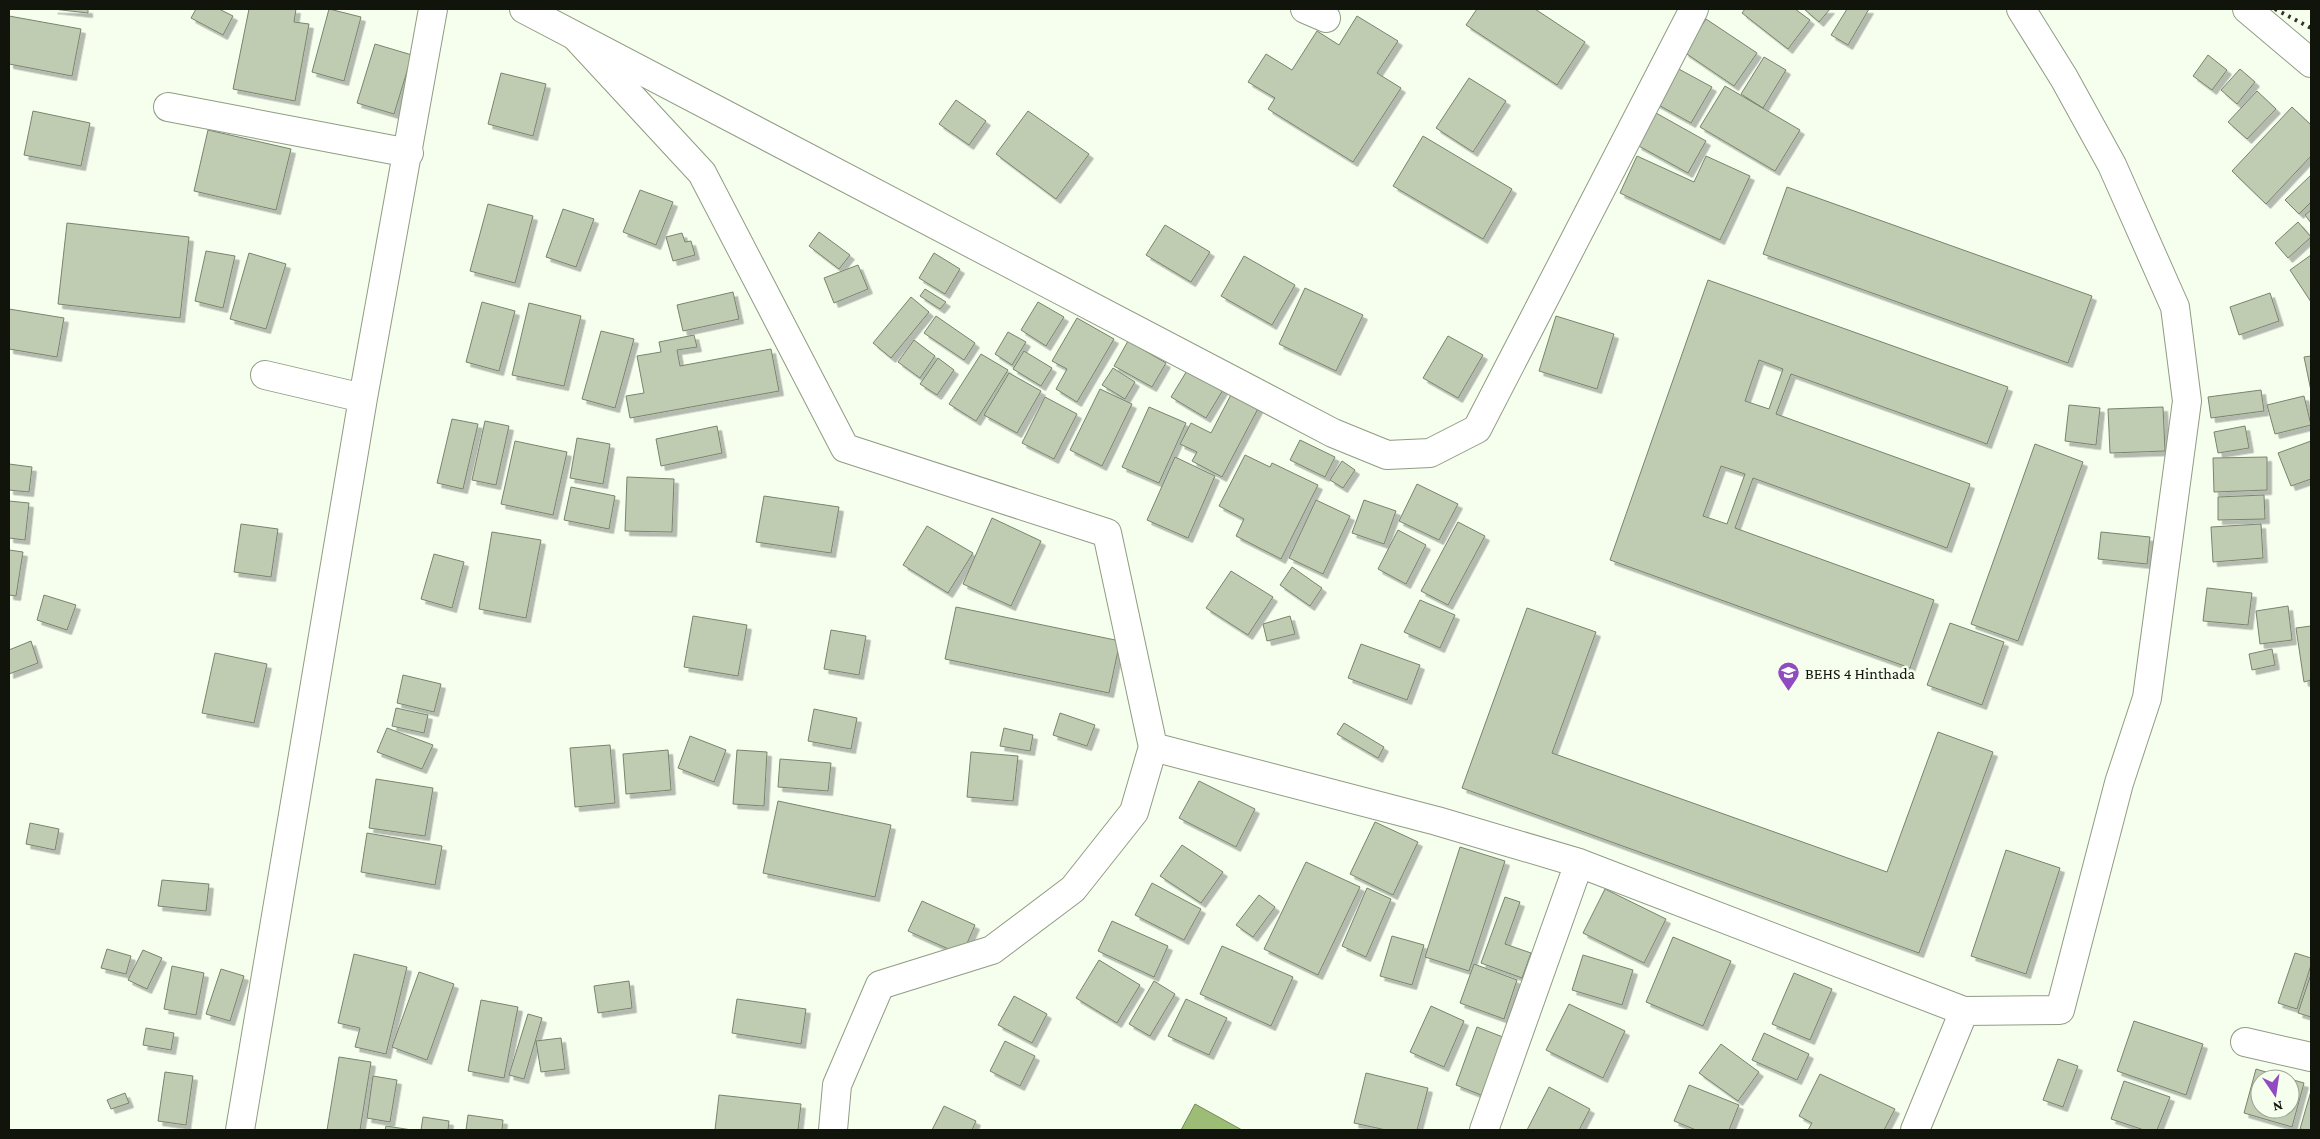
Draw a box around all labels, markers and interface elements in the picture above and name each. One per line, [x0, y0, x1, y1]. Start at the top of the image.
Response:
school or university icon: BEHS 4 Hinthada [1777, 661, 1801, 692]
place label: BEHS 4 Hinthada [1805, 665, 1916, 682]
north arrow [2250, 1069, 2300, 1119]
text: N [2271, 1098, 2284, 1116]

